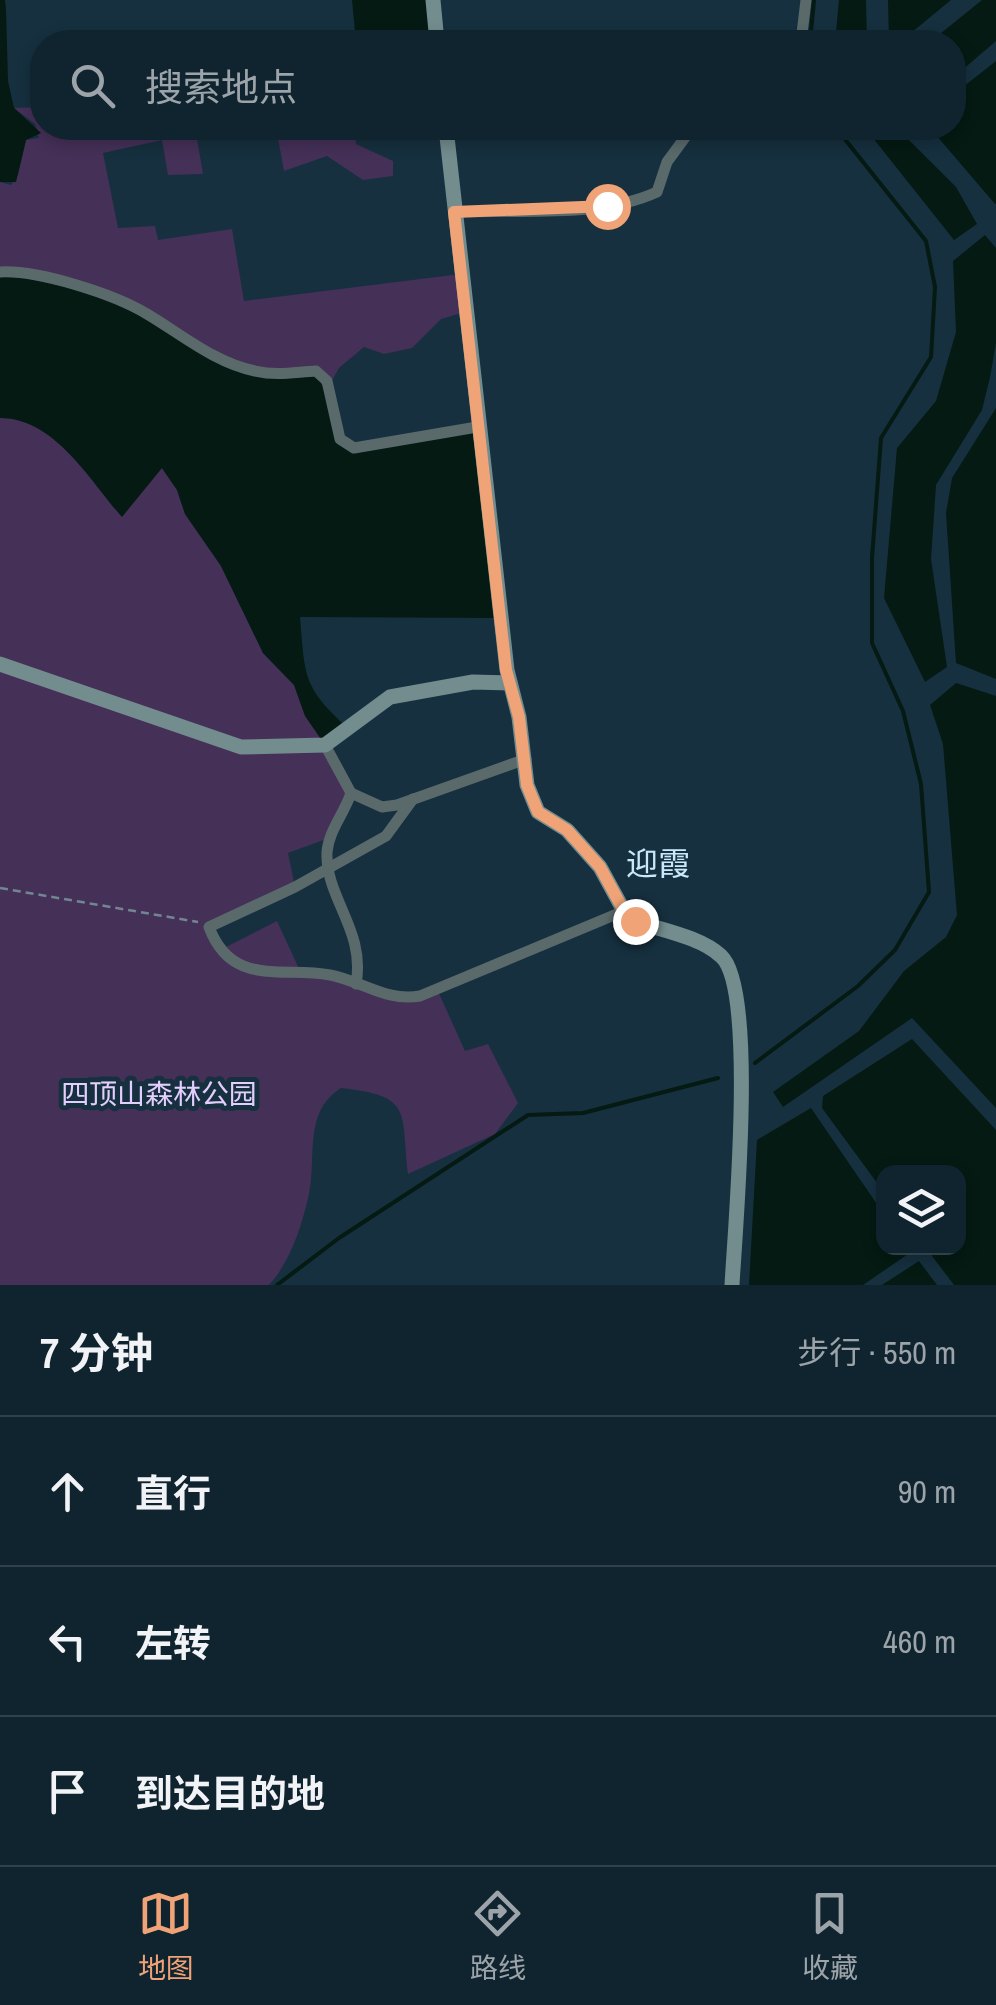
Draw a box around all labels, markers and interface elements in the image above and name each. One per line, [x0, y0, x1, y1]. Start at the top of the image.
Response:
search box [30, 30, 966, 140]
icon: search [65, 58, 120, 113]
text: 搜索地点 [145, 62, 297, 113]
route start [585, 184, 631, 230]
district label: 迎霞 [626, 842, 690, 885]
route end [613, 899, 659, 945]
park label: 四顶山森林公园 [61, 1075, 257, 1113]
map controls [876, 1165, 966, 1255]
button: layers [876, 1165, 966, 1255]
text: 7 分钟 [40, 1325, 153, 1381]
text: 步行 · 550 m [797, 1331, 956, 1374]
icon: ahead [40, 1464, 95, 1519]
text: 直行 [135, 1468, 211, 1519]
text: 90 m [898, 1470, 956, 1513]
icon: left [40, 1614, 95, 1669]
text: 左转 [135, 1618, 211, 1669]
text: 460 m [883, 1620, 956, 1663]
icon: arrive [40, 1764, 95, 1819]
text: 到达目的地 [135, 1768, 325, 1819]
tab: 地图 [138, 1886, 194, 1987]
tab: 路线 [470, 1886, 526, 1987]
tab: 收藏 [802, 1886, 858, 1987]

